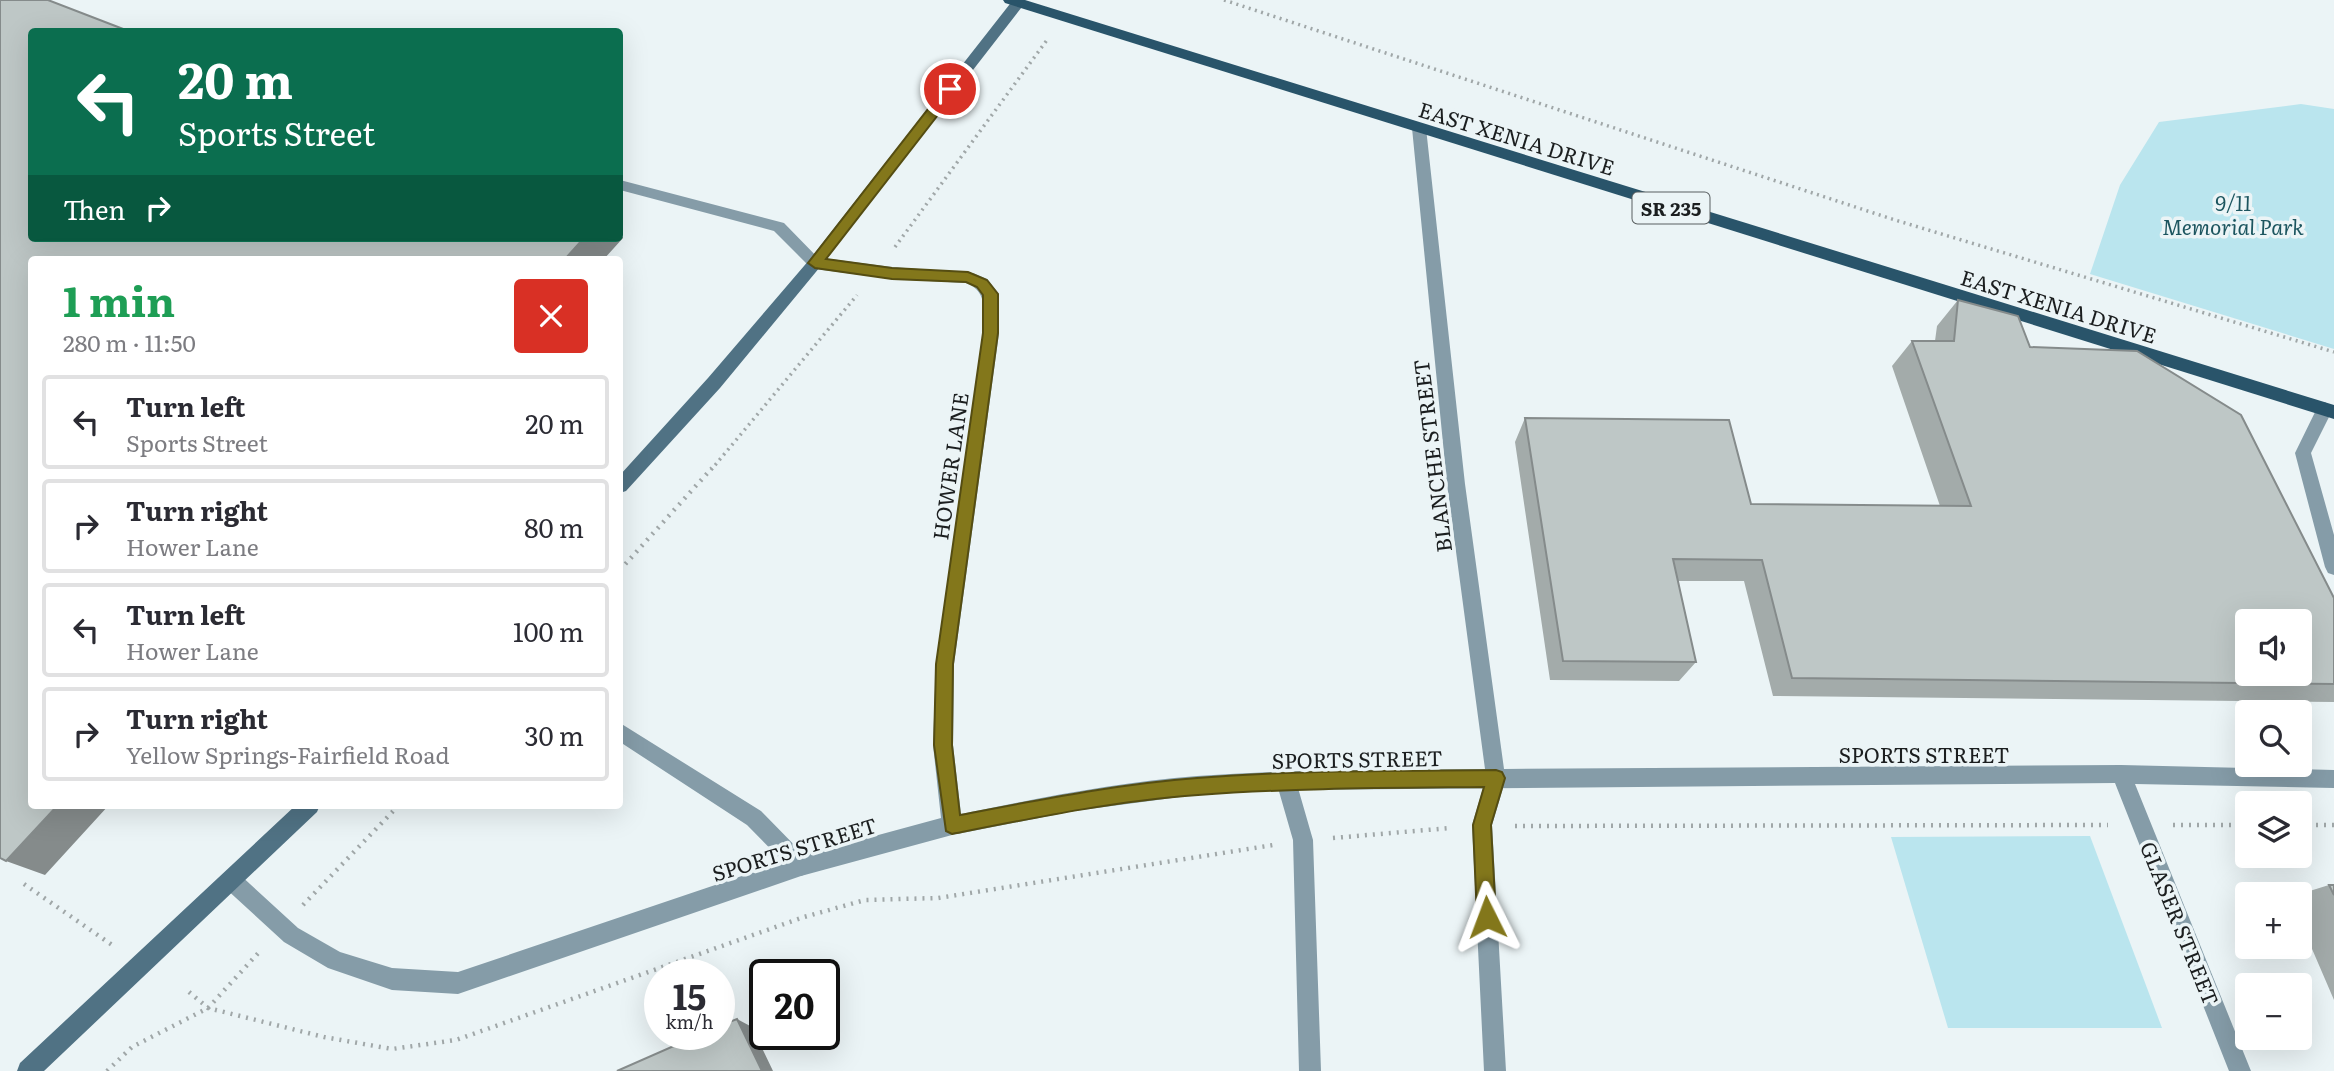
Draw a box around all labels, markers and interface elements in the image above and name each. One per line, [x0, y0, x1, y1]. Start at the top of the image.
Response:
text: 20 m [178, 41, 293, 114]
icon: left [63, 56, 154, 147]
pin [920, 59, 980, 119]
icon: arrive [931, 70, 969, 108]
street label: EAST XENIA DRIVE [1415, 92, 1619, 182]
text: Sports Street [178, 108, 375, 156]
park label: 9/11 Memorial Park [2162, 186, 2304, 241]
text: Then [63, 189, 125, 228]
icon: right [139, 189, 177, 227]
road number: SR 235 [1632, 192, 1710, 224]
street label: EAST XENIA DRIVE [1957, 260, 2161, 350]
text: 1 min [63, 268, 175, 330]
button: close [514, 279, 588, 353]
text: 280 m · 11:50 [63, 325, 196, 359]
street label: BLANCHE STREET [1404, 358, 1458, 554]
text: Turn left [126, 386, 245, 425]
street label: HOWER LANE [923, 390, 975, 542]
icon: left [67, 403, 105, 441]
text: 20 m [525, 403, 584, 442]
text: Sports Street [126, 425, 268, 459]
text: Turn right [126, 490, 268, 529]
icon: right [67, 507, 105, 545]
text: 80 m [524, 507, 584, 546]
text: Hower Lane [126, 529, 259, 563]
text: Turn left [126, 594, 245, 633]
map controls [2235, 609, 2312, 1050]
button: sound [2235, 609, 2312, 686]
icon: left [67, 611, 105, 649]
text: 100 m [513, 611, 584, 650]
text: Hower Lane [126, 633, 259, 667]
text: Turn right [126, 698, 268, 737]
button: search [2235, 700, 2312, 777]
icon: right [67, 715, 105, 753]
text: 30 m [524, 715, 584, 754]
text: Yellow Springs-Fairfield Road [126, 737, 450, 771]
street label: SPORTS STREET [1838, 738, 2010, 769]
street label: SPORTS STREET [1271, 741, 1443, 775]
button: layers [2235, 791, 2312, 868]
street label: SPORTS STREET [708, 808, 880, 888]
street label: GLASER STREET [2134, 836, 2228, 1010]
position arrow [1450, 880, 1524, 954]
button: + [2235, 882, 2312, 959]
speed limit sign: 20 [749, 959, 840, 1050]
text: 15 [673, 969, 706, 1021]
button: − [2235, 973, 2312, 1050]
text: km/h [666, 1008, 713, 1035]

